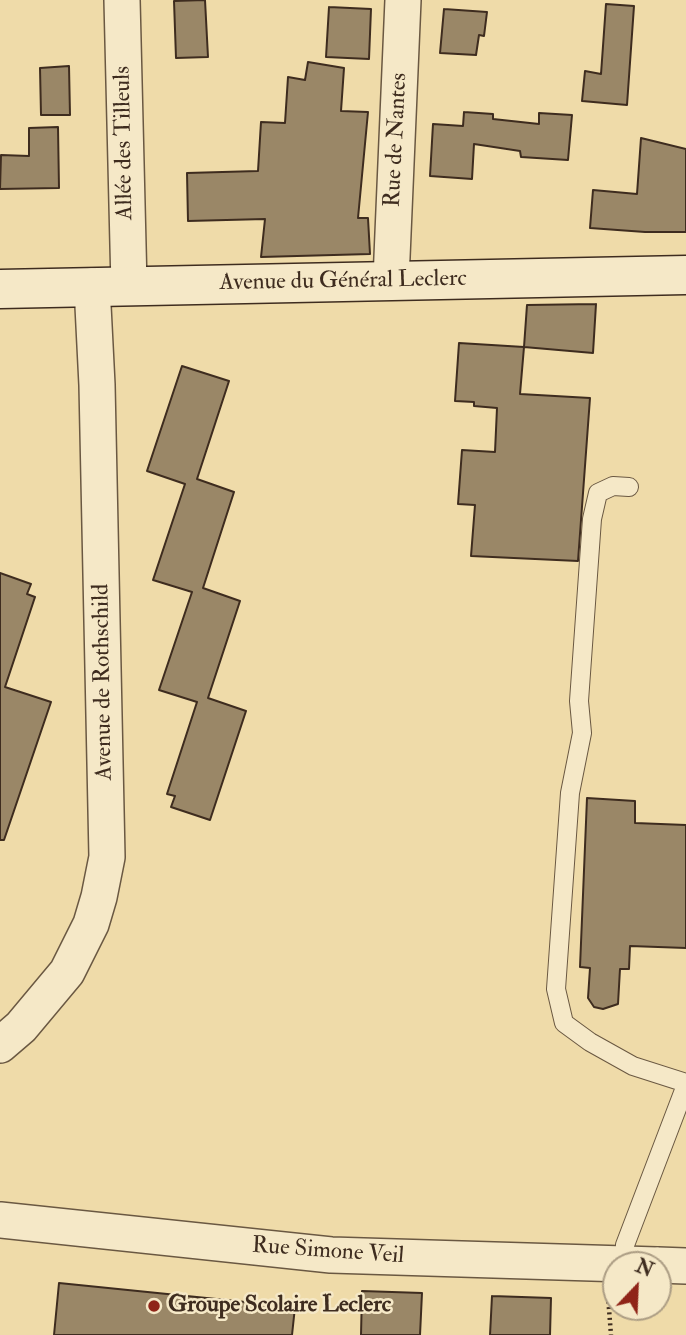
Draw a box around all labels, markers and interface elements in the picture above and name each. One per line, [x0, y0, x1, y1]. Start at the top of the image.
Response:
street label: Allée des Tilleuls [110, 66, 140, 220]
street label: Rue de Nantes [380, 72, 414, 208]
street label: Avenue du Général Leclerc [219, 266, 467, 298]
street label: Avenue de Rothschild [88, 584, 120, 780]
street label: Rue Simone Veil [251, 1233, 405, 1271]
north arrow [602, 1251, 672, 1321]
text: N [632, 1254, 657, 1283]
place label: Groupe Scolaire Leclerc [168, 1292, 391, 1320]
marker: Groupe Scolaire Leclerc [146, 1298, 162, 1314]

